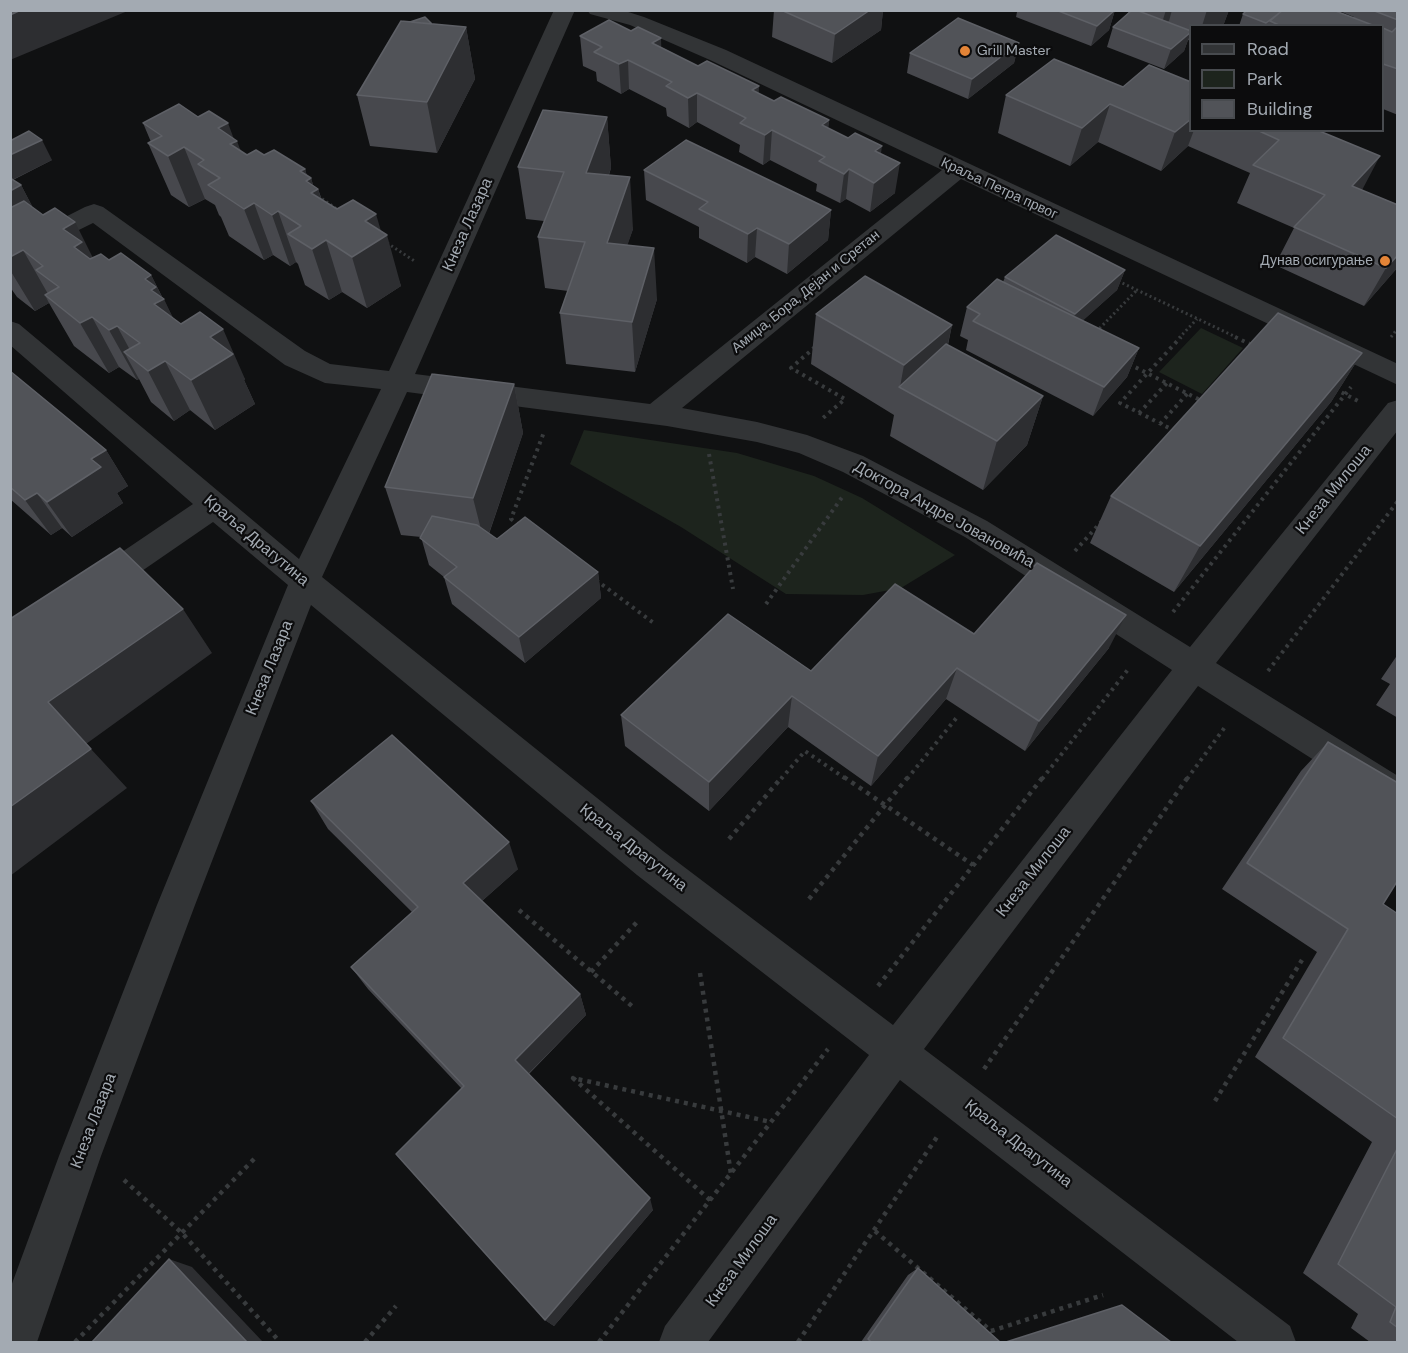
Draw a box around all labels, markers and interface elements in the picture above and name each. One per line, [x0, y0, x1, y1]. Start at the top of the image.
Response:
legend [1189, 24, 1384, 132]
text: Road [1247, 37, 1289, 61]
place label: Grill Master [977, 43, 1051, 59]
marker: Grill Master [958, 44, 972, 58]
text: Park [1247, 67, 1283, 91]
text: Building [1247, 97, 1312, 121]
street label: Краља Петра првог [938, 155, 1060, 223]
street label: Кнеза Лазара [439, 175, 497, 275]
street label: Амиџа, Бора, Дејан и Сретан [729, 227, 883, 357]
place label: Дунав осигурање [1260, 253, 1373, 269]
marker: Дунав осигурање [1378, 254, 1392, 268]
street label: Кнеза Милоша [1292, 441, 1376, 539]
street label: Доктора Андре Јовановића [850, 457, 1038, 573]
street label: Краља Драгутина [200, 491, 312, 591]
street label: Кнеза Лазара [242, 618, 298, 718]
street label: Краља Драгутина [575, 800, 691, 896]
street label: Кнеза Милоша [993, 823, 1075, 921]
street label: Кнеза Лазара [67, 1071, 121, 1171]
street label: Краља Драгутина [960, 1096, 1076, 1192]
street label: Кнеза Милоша [702, 1211, 782, 1311]

